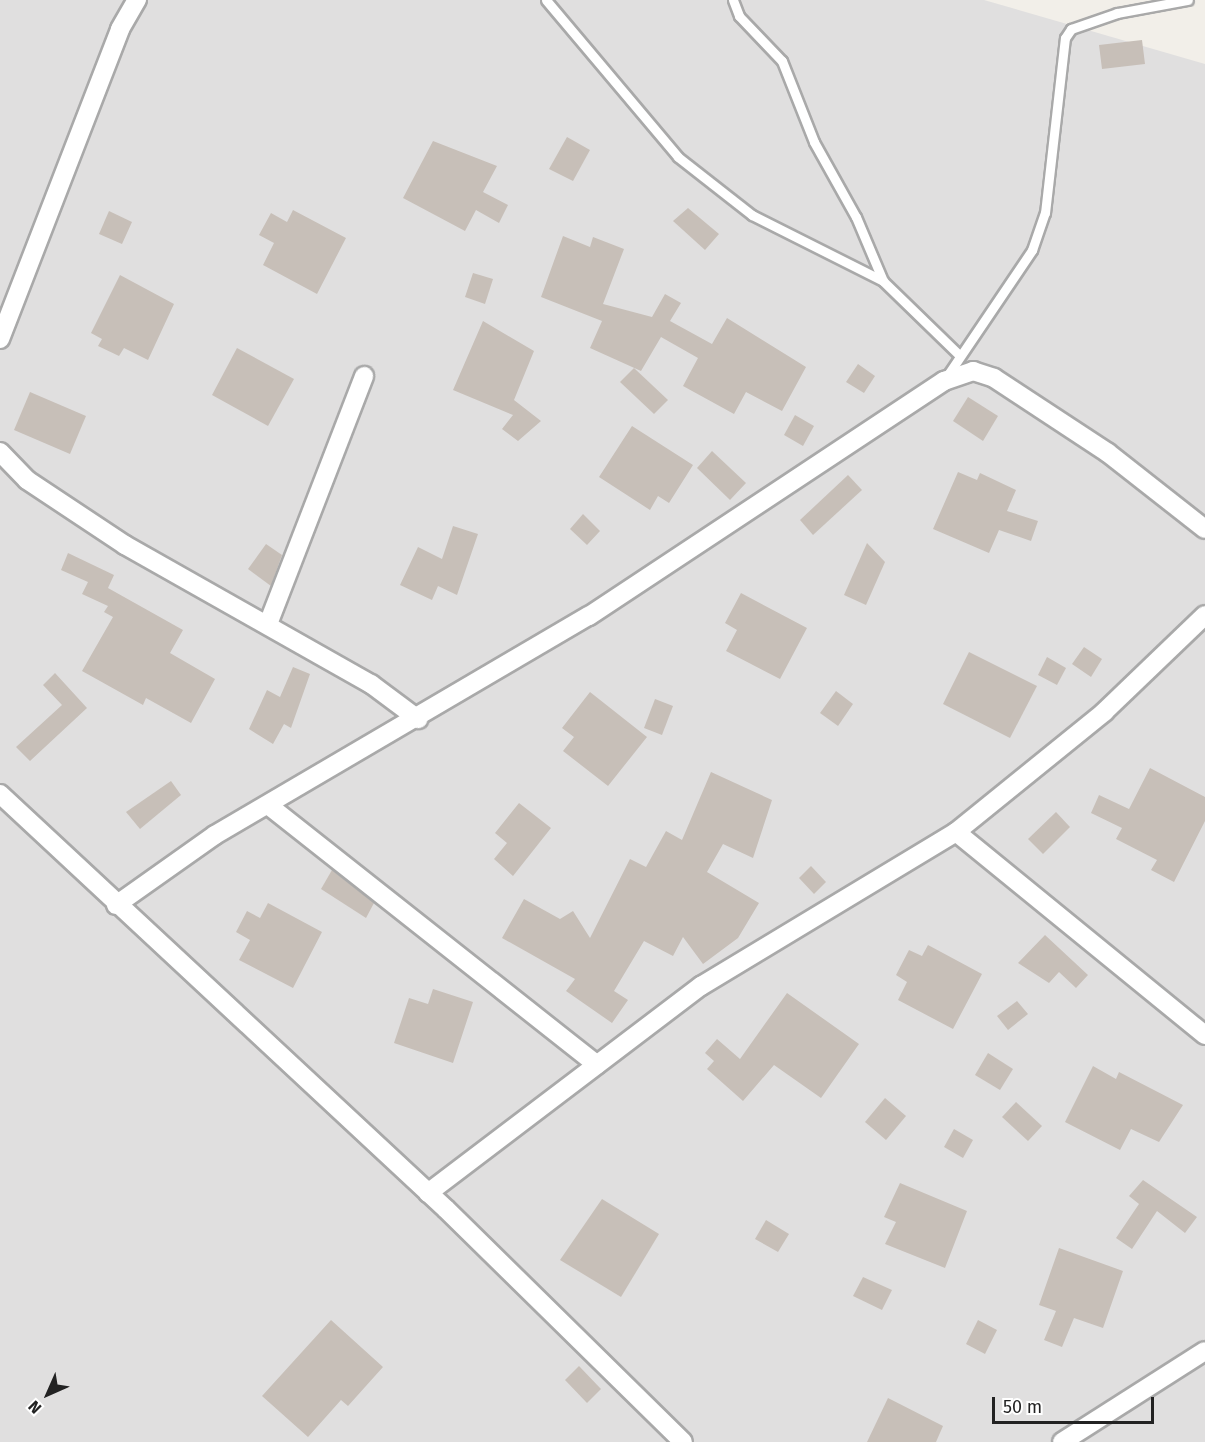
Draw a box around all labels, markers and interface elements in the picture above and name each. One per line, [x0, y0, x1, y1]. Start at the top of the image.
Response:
north arrow [18, 1364, 78, 1424]
scale bar [995, 1385, 1157, 1423]
text: 50 m [1003, 1396, 1042, 1418]
text: N [24, 1397, 45, 1418]

